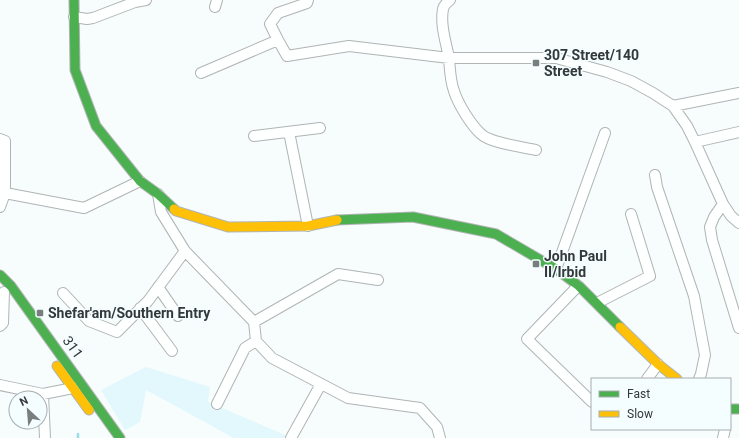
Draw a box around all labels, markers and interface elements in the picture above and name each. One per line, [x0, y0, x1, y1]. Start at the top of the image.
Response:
place label: 307 Street/140 Street [544, 47, 639, 79]
marker: 307 Street/140 Street [531, 58, 541, 68]
place label: John Paul II/Irbid [544, 248, 607, 280]
marker: John Paul II/Irbid [531, 259, 541, 269]
place label: Shefar'am/Southern Entry [48, 305, 211, 321]
marker: Shefar'am/Southern Entry [35, 308, 45, 318]
street label: 311 [60, 333, 86, 361]
legend [591, 378, 731, 430]
text: Fast [627, 387, 650, 401]
north arrow [8, 390, 48, 430]
text: N [17, 394, 30, 409]
text: Slow [627, 407, 653, 421]

